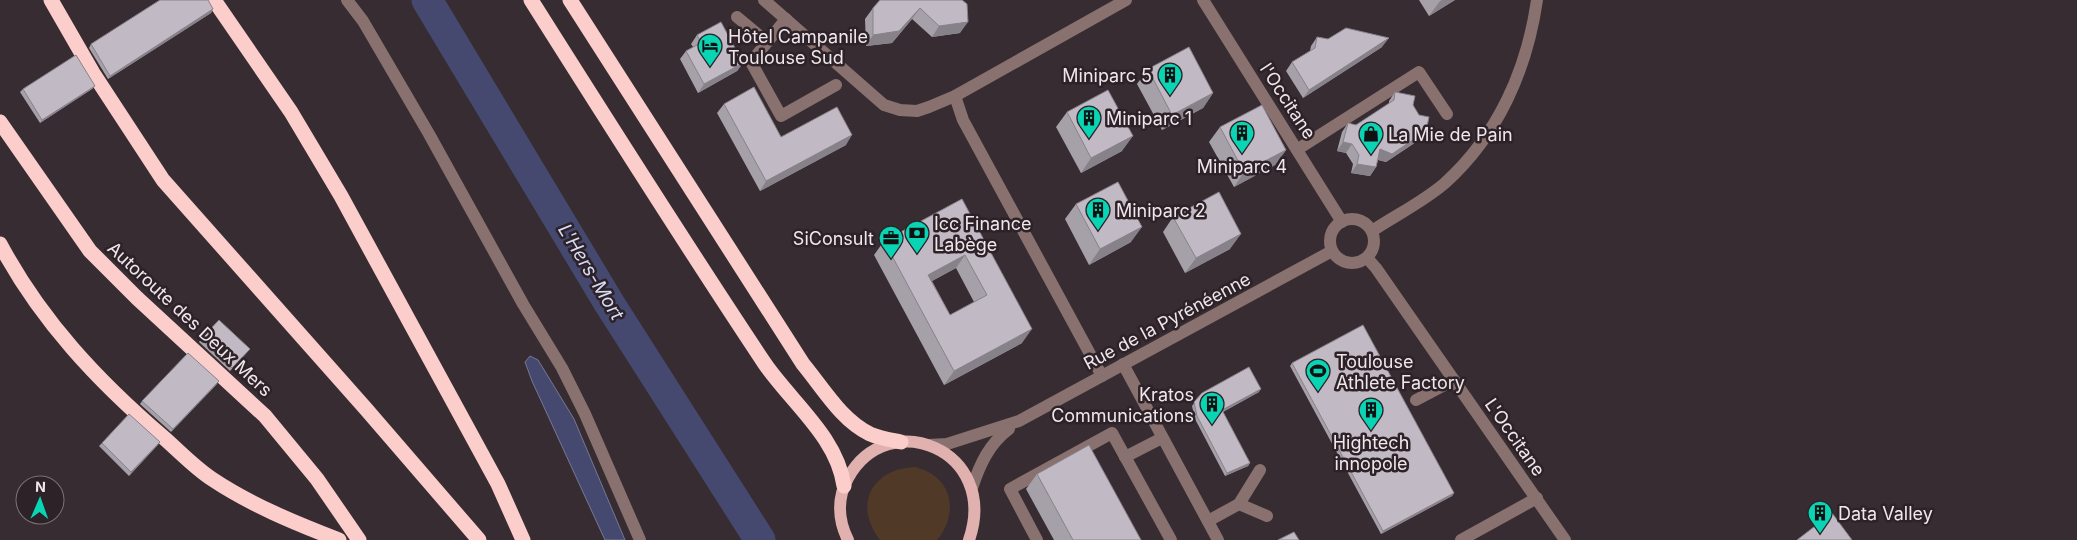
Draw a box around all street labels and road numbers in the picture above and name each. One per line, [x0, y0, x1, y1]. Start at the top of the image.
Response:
street label: l'Occitane [1256, 59, 1320, 143]
street label: Autoroute des Deux Mers [104, 237, 276, 401]
street label: Rue de la Pyrénéenne [1080, 268, 1254, 374]
street label: L'Occitane [1481, 394, 1549, 480]

